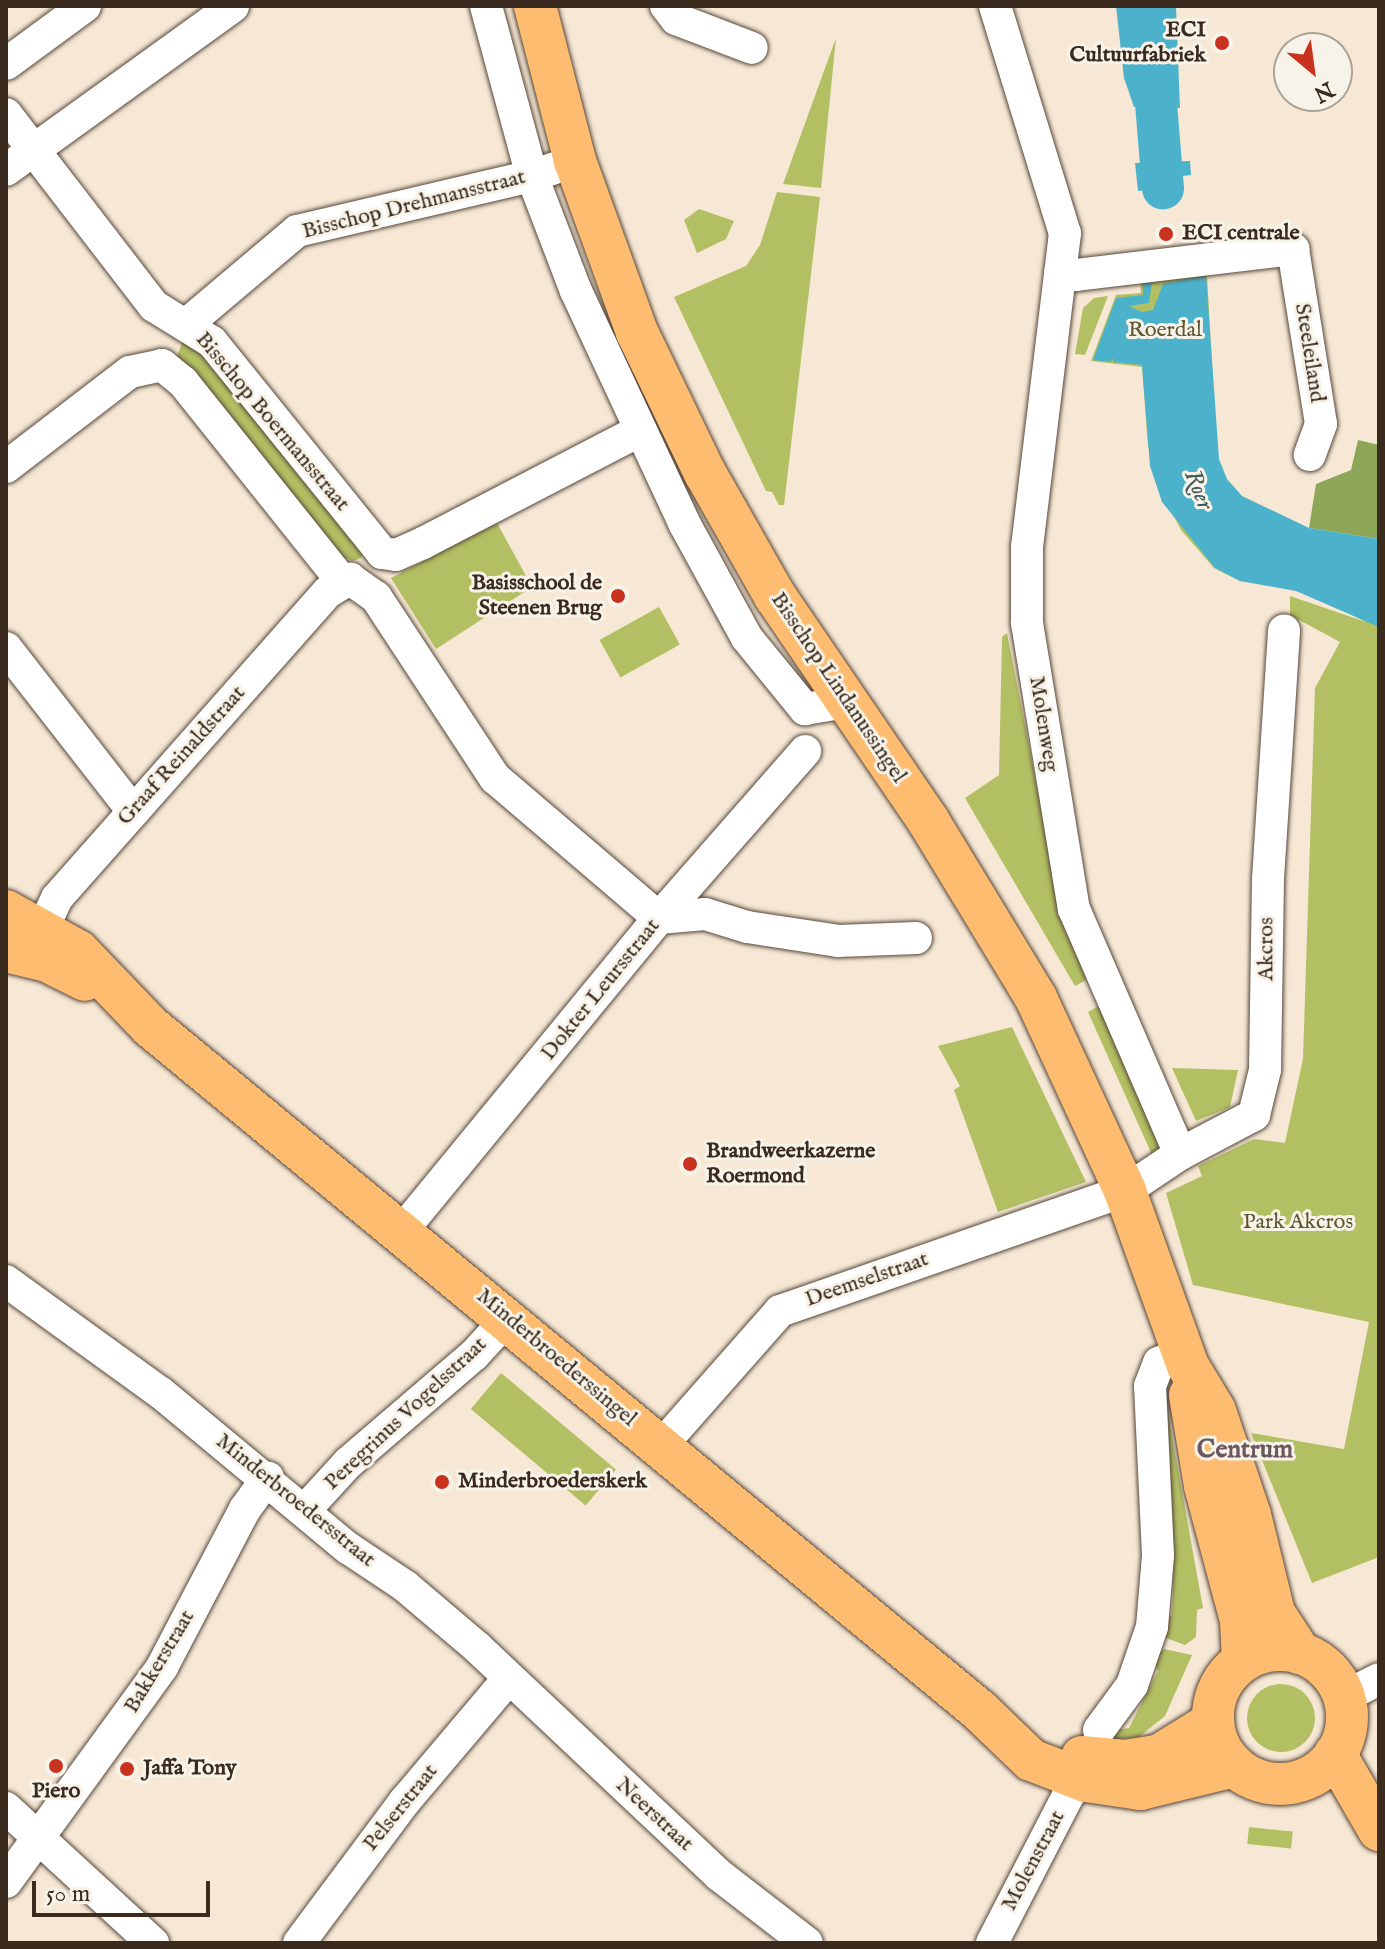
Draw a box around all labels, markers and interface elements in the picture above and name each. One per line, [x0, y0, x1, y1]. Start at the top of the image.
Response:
place label: ECI Cultuurfabriek [1069, 17, 1206, 68]
north arrow [1273, 32, 1353, 112]
marker: ECI Cultuurfabriek [1213, 34, 1231, 52]
text: N [1309, 74, 1339, 108]
street label: Bisschop Drehmansstraat [300, 164, 528, 246]
place label: ECI centrale [1182, 221, 1300, 247]
marker: ECI centrale [1157, 225, 1175, 243]
street label: Steeleiland [1288, 302, 1330, 404]
park label: Roerdal [1128, 318, 1202, 344]
street label: Bisschop Boermansstraat [189, 327, 355, 517]
water label: Roer [1177, 466, 1219, 514]
place label: Basisschool de Steenen Brug [471, 570, 602, 622]
marker: Basisschool de Steenen Brug [609, 587, 627, 605]
street label: Bisschop Lindanussingel [764, 588, 912, 788]
street label: Molenweg [1022, 674, 1064, 774]
street label: Graaf Reinaldstraat [112, 681, 252, 831]
street label: Dokter Leursstraat [536, 914, 666, 1066]
street label: Akcros [1254, 917, 1280, 981]
place label: Brandweerkazerne Roermond [706, 1138, 875, 1190]
marker: Brandweerkazerne Roermond [681, 1155, 699, 1173]
park label: Park Akcros [1243, 1210, 1353, 1236]
street label: Deemselstraat [802, 1247, 932, 1313]
street label: Minderbroederssingel [471, 1283, 641, 1433]
street label: Peregrinus Vogelsstraat [319, 1332, 493, 1496]
street label: Minderbroedersstraat [210, 1429, 380, 1573]
district label: Centrum [1197, 1434, 1293, 1466]
place label: Minderbroederskerk [458, 1469, 647, 1495]
marker: Minderbroederskerk [433, 1473, 451, 1491]
street label: Bakkerstraat [119, 1606, 201, 1718]
place label: Jaffa Tony [143, 1756, 237, 1782]
marker: Piero [47, 1757, 65, 1775]
street label: Pelserstraat [358, 1759, 444, 1857]
marker: Jaffa Tony [118, 1760, 136, 1778]
street label: Neerstraat [610, 1772, 698, 1858]
place label: Piero [32, 1779, 80, 1805]
street label: Molenstraat [997, 1806, 1071, 1916]
scale bar [36, 1865, 214, 1915]
text: 50 m [46, 1879, 90, 1910]

